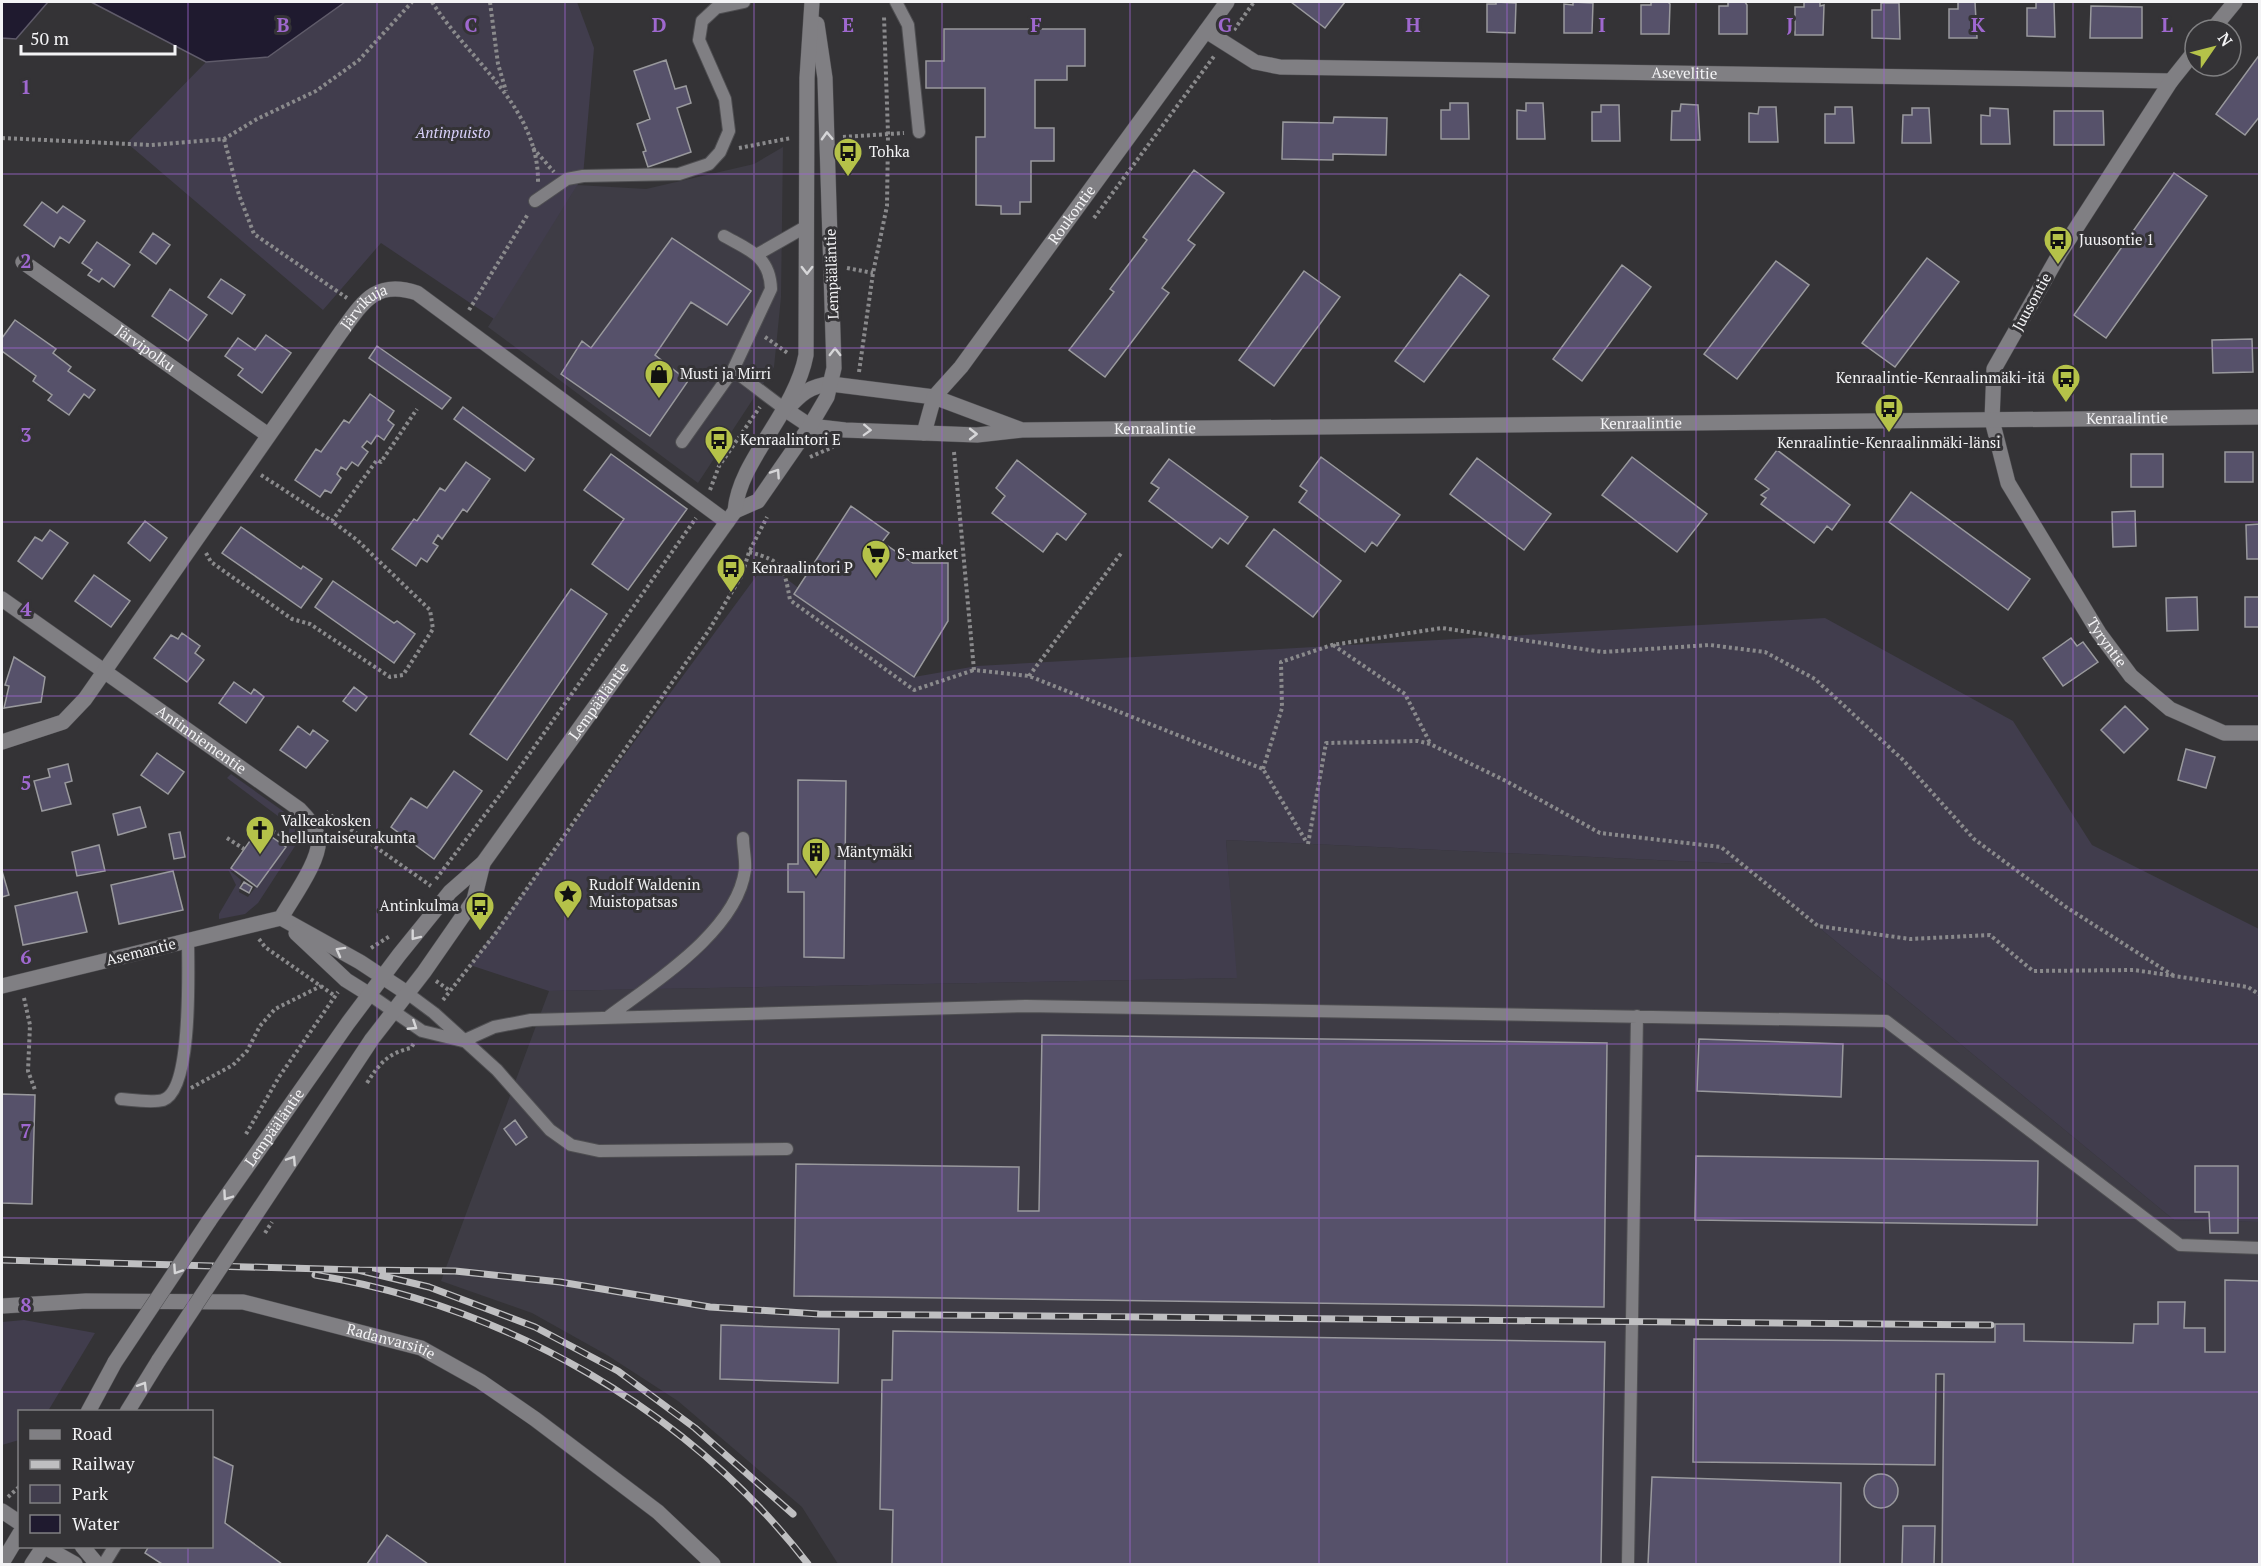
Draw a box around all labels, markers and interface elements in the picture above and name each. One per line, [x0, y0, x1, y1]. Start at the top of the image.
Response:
text: B [277, 11, 290, 38]
text: C [464, 11, 478, 38]
text: D [652, 11, 666, 38]
text: E [842, 11, 854, 38]
text: F [1030, 11, 1042, 38]
text: G [1218, 11, 1232, 38]
text: H [1405, 11, 1421, 38]
text: I [1598, 11, 1606, 38]
text: J [1786, 11, 1794, 38]
text: K [1971, 11, 1986, 38]
text: L [2161, 11, 2173, 38]
scale bar [21, 18, 176, 56]
north arrow [2183, 18, 2243, 78]
text: 50 m [30, 26, 70, 50]
text: N [2213, 28, 2238, 51]
street label: Asevelitie [1652, 62, 1717, 83]
text: 1 [20, 73, 32, 100]
park label: Antinpuisto [414, 122, 491, 142]
one-way arrow [821, 132, 834, 141]
bus stop icon: Tohka [832, 136, 864, 178]
place label: Tohka [869, 141, 910, 161]
street label: Roukontie [1043, 181, 1099, 248]
bus stop icon: Juusontie 1 [2042, 224, 2074, 266]
street label: Lempääläntie [819, 228, 843, 320]
place label: Juusontie 1 [2079, 229, 2154, 249]
text: 2 [20, 247, 32, 274]
one-way arrow [801, 265, 813, 274]
street label: Juusontie [2007, 269, 2055, 334]
street label: Järvikuja [335, 279, 390, 333]
street label: Järvipolku [112, 320, 180, 376]
one-way arrow [829, 348, 841, 357]
shop icon: Musti ja Mirri [643, 358, 675, 400]
bus stop icon: Kenraalintie-Kenraalinmäki-itä [2050, 362, 2082, 404]
place label: Musti ja Mirri [680, 363, 771, 383]
place label: Kenraalintie-Kenraalinmäki-itä [1836, 367, 2045, 387]
bus stop icon: Kenraalintie-Kenraalinmäki-länsi [1873, 392, 1905, 434]
street label: Kenraalintie [2086, 407, 2168, 428]
street label: Kenraalintie [1600, 412, 1682, 433]
street label: Kenraalintie [1114, 417, 1196, 438]
text: 3 [20, 421, 32, 448]
bus stop icon: Kenraalintori E [703, 424, 735, 466]
one-way arrow [863, 424, 872, 437]
one-way arrow [969, 428, 978, 440]
place label: Kenraalintori E [740, 429, 841, 449]
place label: Kenraalintie-Kenraalinmäki-länsi [1777, 432, 2001, 452]
one-way arrow [769, 469, 780, 480]
supermarket icon: S-market [860, 538, 892, 580]
place label: S-market [897, 543, 959, 563]
bus stop icon: Kenraalintori P [715, 552, 747, 594]
place label: Kenraalintori P [752, 557, 853, 577]
text: 4 [20, 595, 32, 622]
street label: Tyryntie [2083, 613, 2132, 671]
street label: Lempääläntie [563, 658, 633, 743]
street label: Antinniementie [153, 700, 251, 778]
text: 5 [20, 769, 32, 796]
place label: Valkeakosken helluntaiseurakunta [281, 810, 416, 847]
church icon: Valkeakosken helluntaiseurakunta [244, 814, 276, 856]
building icon: Mäntymäki [800, 836, 832, 878]
place label: Mäntymäki [837, 841, 912, 861]
place label: Rudolf Waldenin Muistopatsas [589, 874, 700, 911]
place icon: Rudolf Waldenin Muistopatsas [552, 878, 584, 920]
bus stop icon: Antinkulma [464, 890, 496, 932]
place label: Antinkulma [379, 895, 459, 915]
one-way arrow [411, 929, 422, 940]
street label: Asemantie [104, 933, 178, 969]
text: 6 [20, 943, 32, 970]
one-way arrow [336, 947, 346, 958]
one-way arrow [407, 1018, 418, 1029]
street label: Lempääläntie [239, 1084, 308, 1170]
text: 7 [20, 1117, 32, 1144]
one-way arrow [285, 1156, 296, 1167]
one-way arrow [223, 1190, 234, 1201]
one-way arrow [173, 1263, 184, 1274]
text: 8 [20, 1291, 32, 1318]
street label: Radanvarsitie [344, 1318, 439, 1363]
one-way arrow [136, 1382, 148, 1392]
legend [18, 1410, 213, 1548]
text: Road [72, 1421, 112, 1445]
text: Railway [72, 1451, 136, 1475]
text: Park [72, 1481, 109, 1505]
text: Water [72, 1511, 119, 1535]

